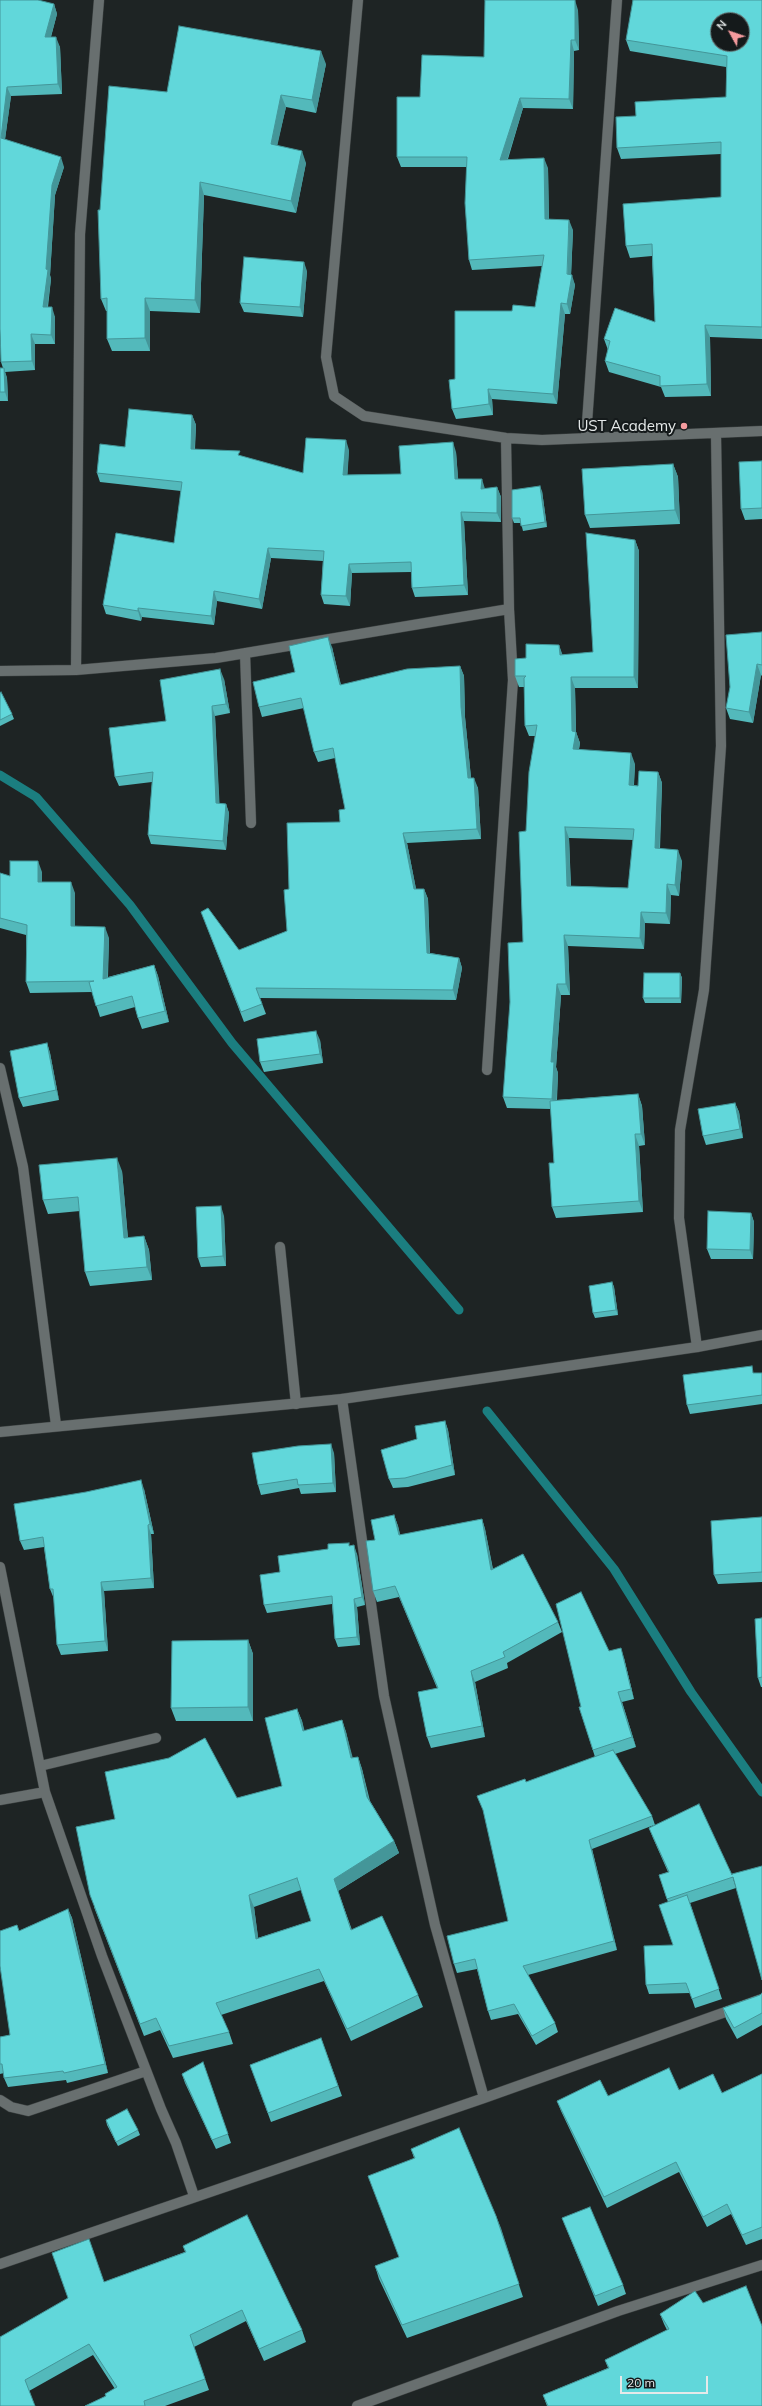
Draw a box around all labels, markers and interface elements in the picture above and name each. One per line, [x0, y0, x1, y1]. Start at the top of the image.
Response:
north arrow [710, 12, 750, 52]
text: N [714, 17, 730, 33]
place label: UST Academy [577, 417, 676, 435]
marker: UST Academy [679, 421, 689, 431]
scale bar [622, 2368, 710, 2394]
text: 20 m [627, 2375, 655, 2390]

